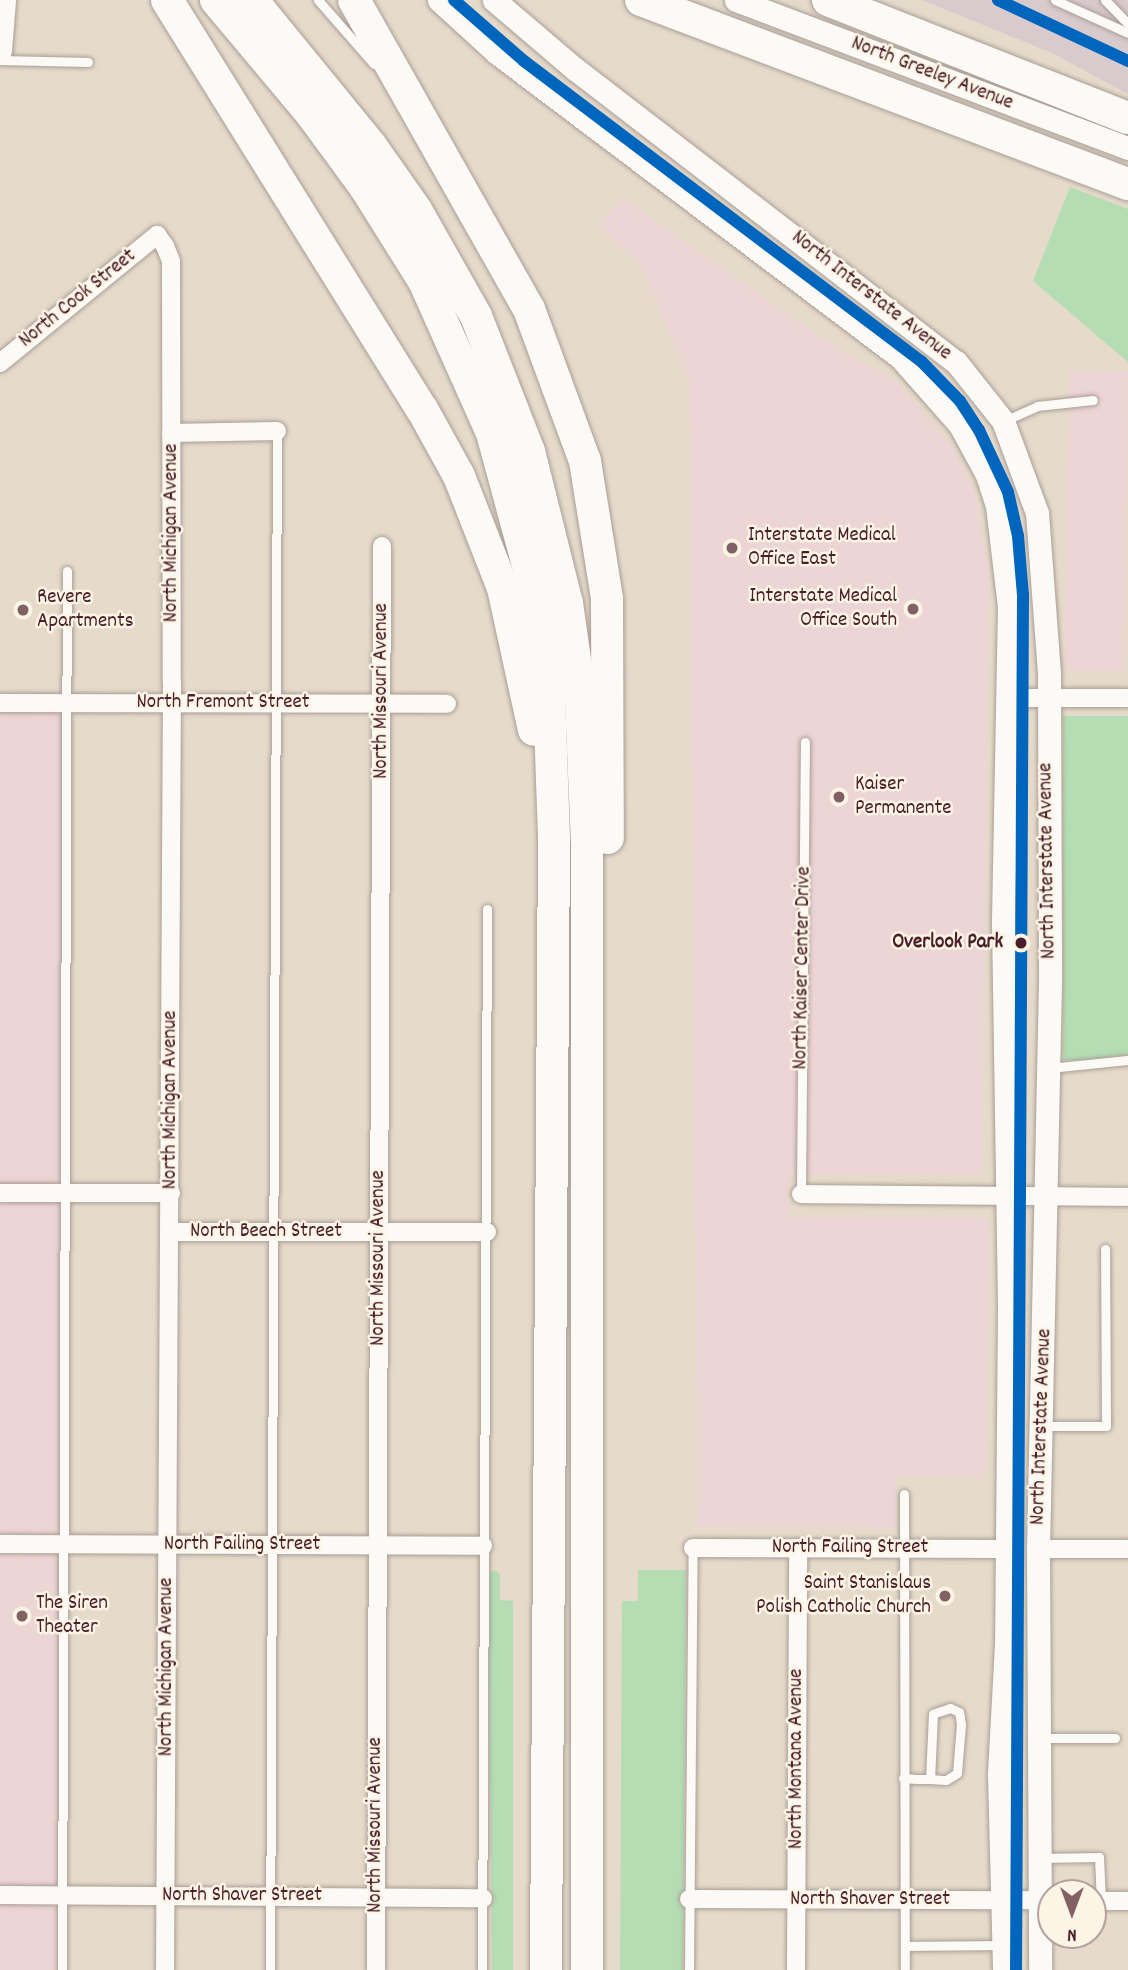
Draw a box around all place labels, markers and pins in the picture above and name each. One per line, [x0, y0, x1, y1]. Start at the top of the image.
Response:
place label: Interstate Medical Office East [748, 523, 896, 573]
marker: Interstate Medical Office East [722, 538, 742, 558]
place label: Interstate Medical Office South [749, 584, 897, 634]
place label: Revere Apartments [37, 585, 133, 635]
marker: Interstate Medical Office South [903, 599, 923, 619]
marker: Revere Apartments [15, 602, 31, 618]
place label: Kaiser Permanente [855, 772, 951, 822]
marker: Kaiser Permanente [829, 787, 849, 807]
place label: Overlook Park [892, 930, 1003, 956]
marker: Overlook Park [1009, 931, 1033, 955]
place label: Saint Stanislaus Polish Catholic Church [756, 1571, 931, 1621]
marker: Saint Stanislaus Polish Catholic Church [937, 1588, 953, 1604]
place label: The Siren Theater [36, 1591, 108, 1641]
marker: The Siren Theater [14, 1608, 30, 1624]

